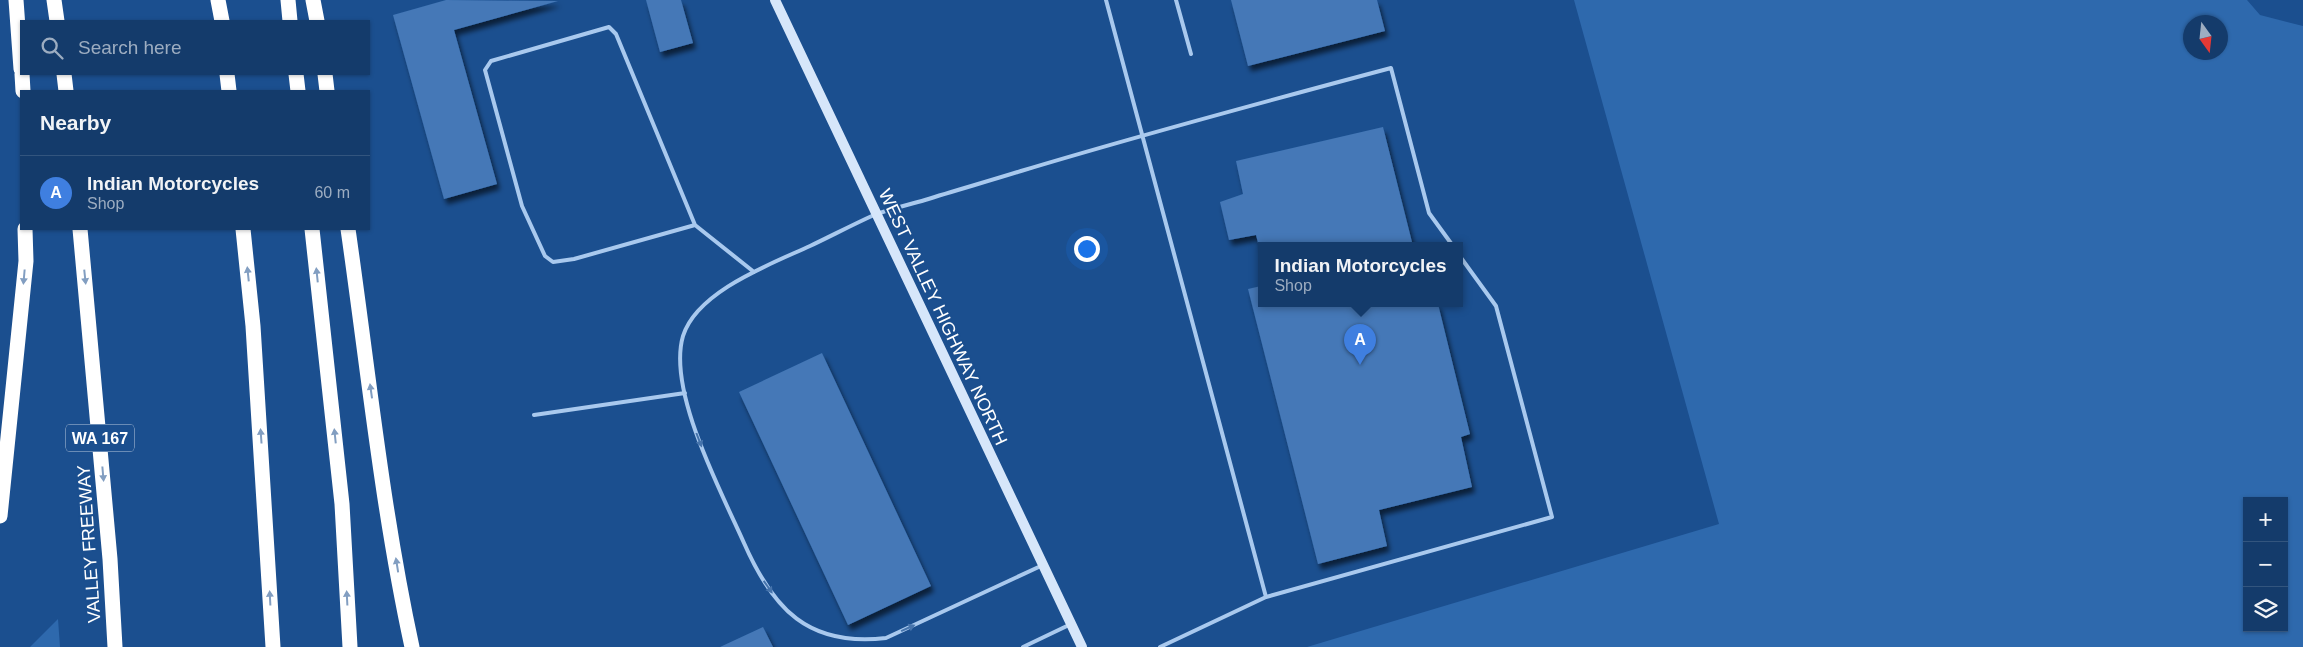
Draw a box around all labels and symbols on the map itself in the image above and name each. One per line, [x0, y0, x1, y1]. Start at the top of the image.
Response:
north arrow [2183, 15, 2228, 60]
street label: WEST VALLEY HIGHWAY NORTH [875, 186, 1011, 448]
your location [1074, 236, 1100, 262]
one-way arrow [244, 266, 252, 282]
one-way arrow [313, 266, 321, 282]
one-way arrow [20, 270, 28, 286]
one-way arrow [82, 270, 90, 286]
pin: A [1344, 324, 1376, 365]
one-way arrow [367, 382, 375, 398]
road number: WA 167 [66, 424, 134, 452]
one-way arrow [256, 428, 264, 444]
one-way arrow [330, 428, 338, 444]
one-way arrow [696, 432, 704, 447]
street label: VALLEY FREEWAY [73, 464, 105, 624]
one-way arrow [99, 466, 107, 482]
one-way arrow [392, 556, 400, 572]
one-way arrow [763, 580, 773, 593]
one-way arrow [266, 590, 274, 606]
one-way arrow [343, 590, 351, 606]
one-way arrow [901, 624, 915, 632]

